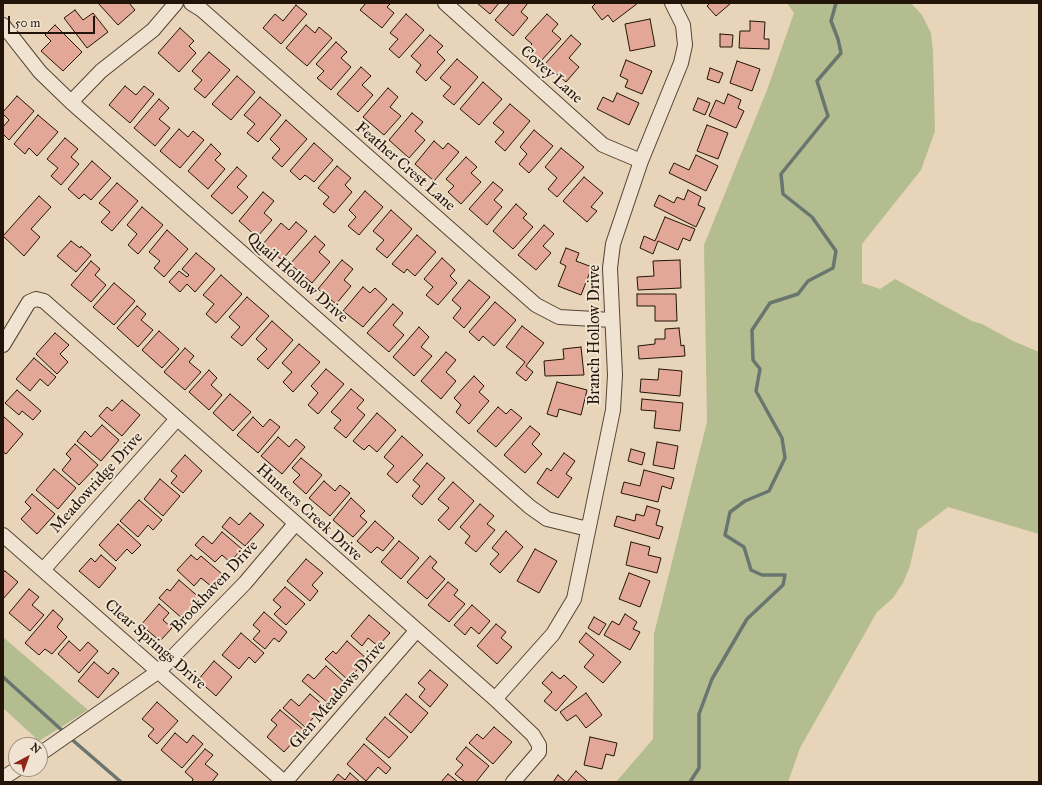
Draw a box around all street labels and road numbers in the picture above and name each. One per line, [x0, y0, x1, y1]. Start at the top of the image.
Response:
street label: Covey Lane [516, 42, 586, 108]
street label: Feather Crest Lane [351, 118, 459, 216]
street label: Quail Hollow Drive [242, 229, 352, 327]
street label: Branch Hollow Drive [585, 265, 605, 405]
street label: Meadowridge Drive [47, 429, 147, 537]
street label: Hunters Creek Drive [252, 460, 366, 566]
street label: Brookhaven Drive [167, 537, 263, 637]
street label: Clear Springs Drive [100, 596, 210, 694]
street label: Glen Meadows Drive [286, 637, 390, 753]

